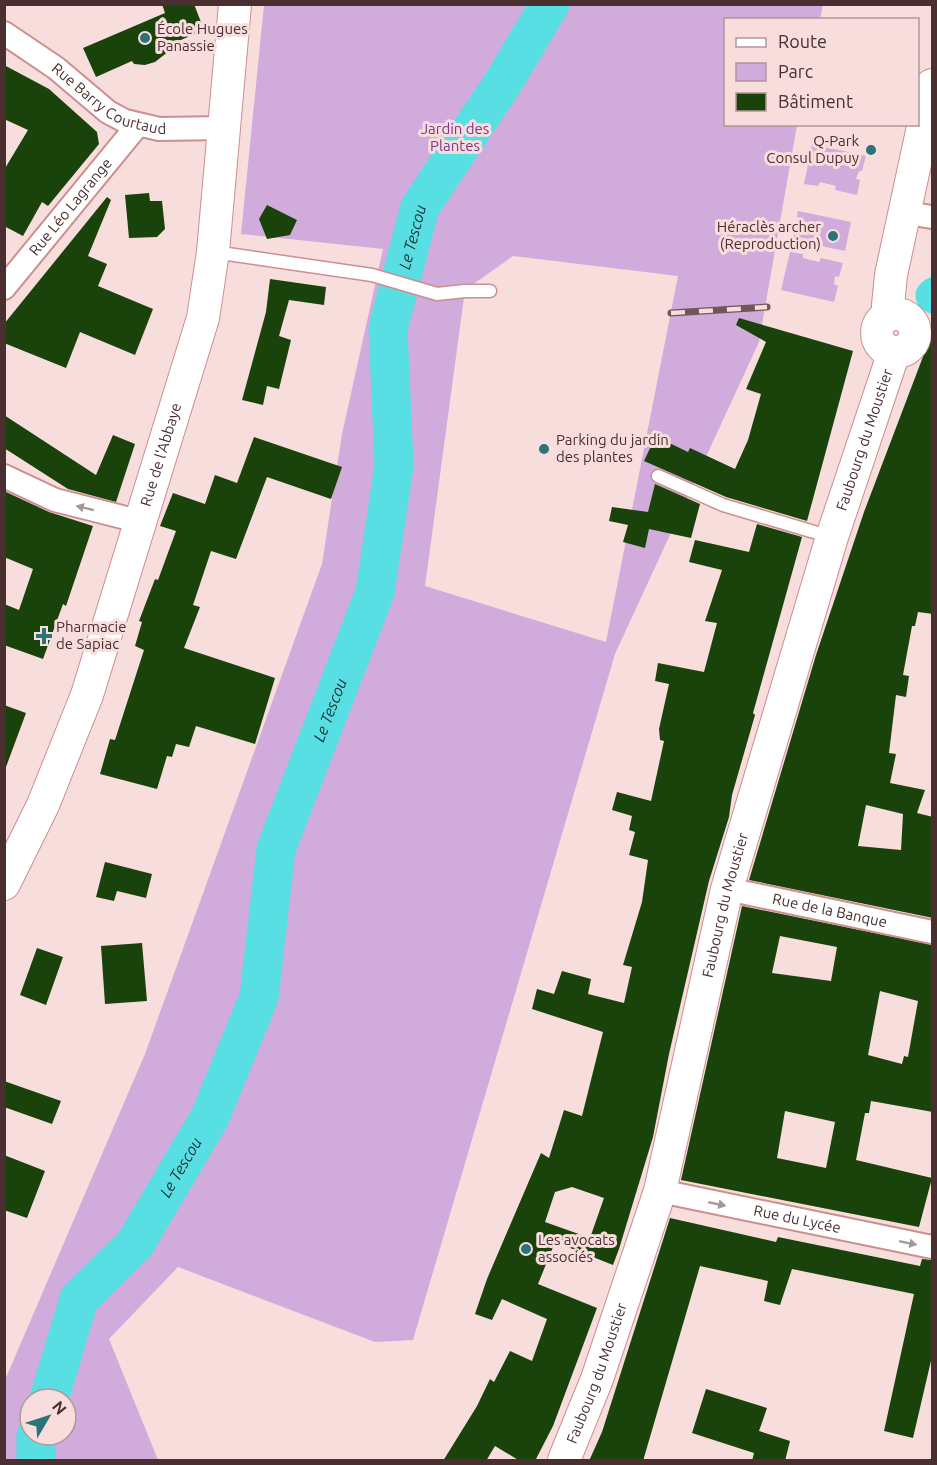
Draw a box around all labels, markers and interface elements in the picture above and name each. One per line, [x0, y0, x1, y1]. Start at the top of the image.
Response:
legend [724, 18, 919, 126]
place label: École Hugues Panassie [157, 20, 248, 54]
marker: École Hugues Panassie [138, 31, 152, 45]
text: Route [778, 31, 827, 51]
street label: Rue Barry Courtaud [49, 59, 166, 137]
text: Parc [778, 61, 813, 81]
text: Bâtiment [778, 91, 853, 111]
park label: Jardin des Plantes [421, 120, 489, 154]
place label: Q-Park Consul Dupuy [766, 132, 859, 166]
marker: Q-Park Consul Dupuy [864, 143, 878, 157]
street label: Rue Léo Lagrange [25, 154, 115, 259]
water label: Le Tescou [395, 202, 429, 271]
place label: Héraclès archer (Reproduction) [717, 218, 821, 252]
marker: Héraclès archer (Reproduction) [826, 229, 840, 243]
street label: Faubourg du Moustier [832, 366, 896, 513]
street label: Rue de l'Abbaye [137, 401, 184, 508]
place label: Parking du jardin des plantes [556, 431, 669, 465]
marker: Parking du jardin des plantes [537, 442, 551, 456]
one-way arrow [76, 503, 94, 512]
place label: Pharmacie de Sapiac [56, 618, 127, 652]
marker: Pharmacie de Sapiac [37, 629, 51, 643]
water label: Le Tescou [309, 676, 350, 744]
street label: Faubourg du Moustier [699, 830, 751, 979]
street label: Rue de la Banque [771, 890, 889, 930]
water label: Le Tescou [156, 1134, 205, 1200]
one-way arrow [708, 1199, 727, 1209]
street label: Rue du Lycée [752, 1201, 842, 1236]
place label: Les avocats associés [538, 1231, 615, 1265]
one-way arrow [899, 1239, 918, 1248]
marker: Les avocats associés [519, 1242, 533, 1256]
street label: Faubourg du Moustier [563, 1300, 630, 1446]
north arrow [18, 1387, 78, 1447]
text: N [49, 1397, 70, 1418]

